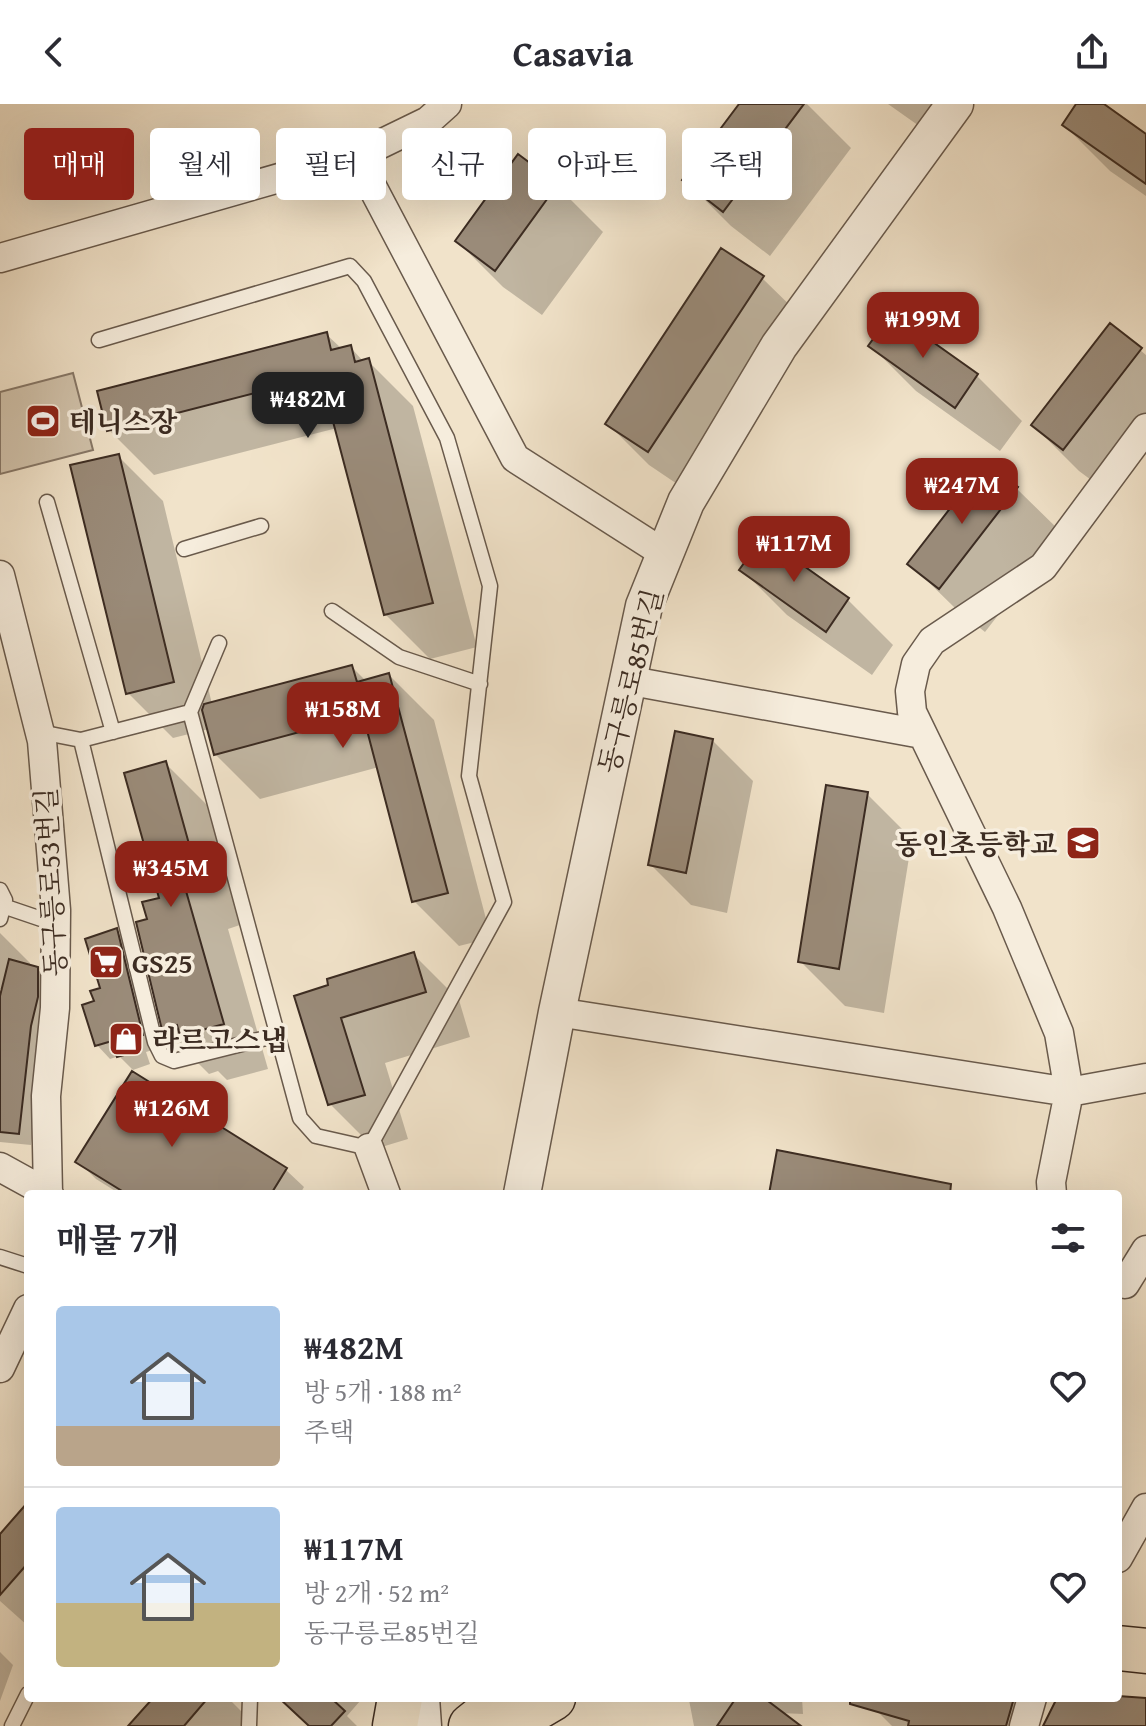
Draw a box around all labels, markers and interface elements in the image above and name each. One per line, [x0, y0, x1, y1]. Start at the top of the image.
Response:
text: Casavia [513, 26, 633, 79]
icon: back [32, 30, 76, 74]
icon: share [1070, 30, 1114, 74]
chip: 매매 [24, 128, 134, 200]
chip: 월세 [150, 128, 260, 200]
chip: 필터 [276, 128, 386, 200]
chip: 신규 [402, 128, 512, 200]
chip: 아파트 [528, 128, 666, 200]
chip: 주택 [682, 128, 792, 200]
pin: ₩199M [867, 292, 979, 360]
text: ₩199M [885, 298, 961, 337]
pin: ₩482M [252, 372, 364, 440]
text: ₩482M [270, 378, 346, 417]
place label: 테니스장 [69, 401, 178, 442]
sports icon: 테니스장 [24, 402, 62, 440]
pin: ₩247M [906, 458, 1018, 526]
text: ₩247M [924, 464, 1000, 503]
pin: ₩117M [738, 516, 850, 584]
text: ₩117M [756, 522, 832, 561]
street label: 동구릉로85번길 [587, 584, 673, 778]
pin: ₩158M [287, 682, 399, 750]
text: ₩158M [305, 688, 381, 727]
street label: 동구릉로53번길 [25, 786, 75, 978]
place label: 동인초등학교 [895, 823, 1057, 864]
school or university icon: 동인초등학교 [1064, 824, 1102, 862]
pin: ₩345M [115, 841, 227, 909]
text: ₩345M [133, 847, 209, 886]
place label: GS25 [132, 942, 193, 983]
supermarket icon: GS25 [87, 943, 125, 981]
place label: 라르고스냅 [152, 1019, 287, 1060]
shop icon: 라르고스냅 [107, 1020, 145, 1058]
pin: ₩126M [116, 1081, 228, 1149]
text: ₩126M [134, 1087, 210, 1126]
text: 매물 7개 [56, 1215, 180, 1264]
icon: filters [1046, 1216, 1090, 1260]
text: ₩482M [304, 1322, 404, 1371]
icon: home [120, 1338, 216, 1434]
icon: heart [1046, 1364, 1090, 1408]
text: 방 5개 · 188 m² [304, 1372, 462, 1411]
text: 주택 [304, 1412, 354, 1451]
text: ₩117M [304, 1523, 404, 1572]
icon: home [120, 1539, 216, 1635]
icon: heart [1046, 1565, 1090, 1609]
text: 방 2개 · 52 m² [304, 1573, 449, 1612]
text: 동구릉로85번길 [304, 1613, 480, 1652]

